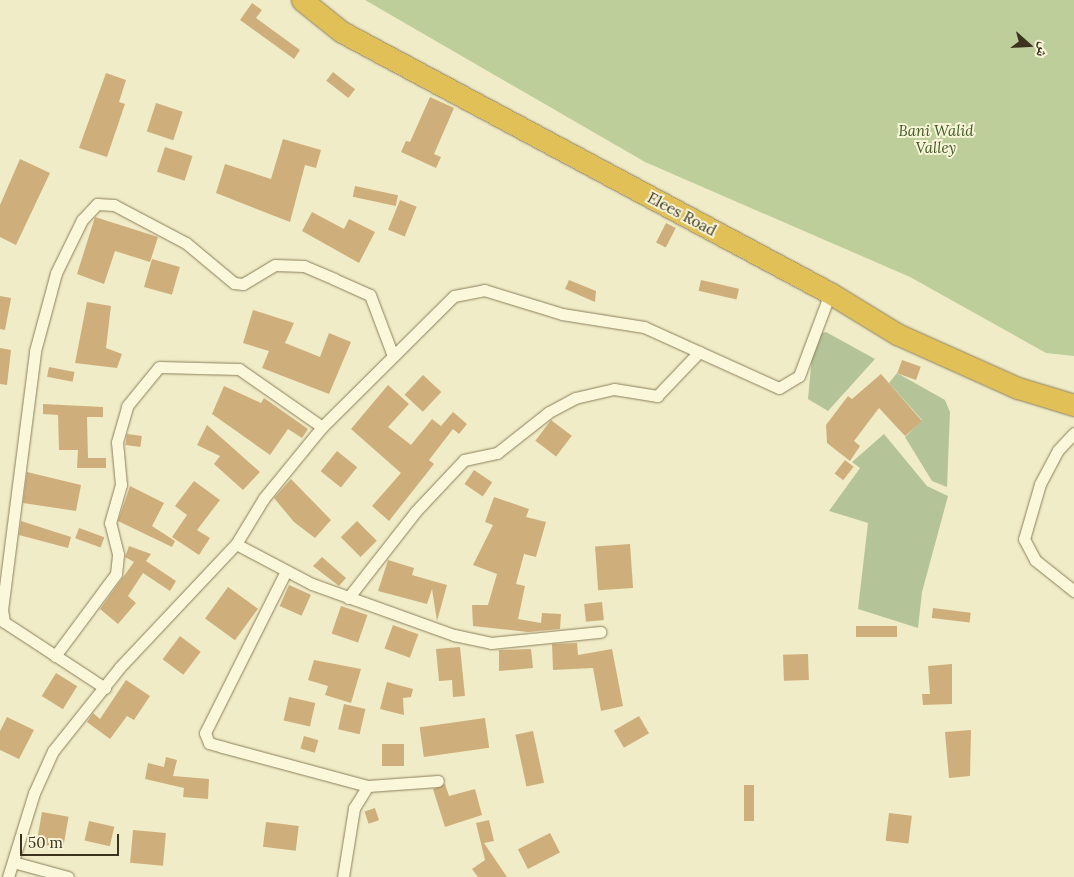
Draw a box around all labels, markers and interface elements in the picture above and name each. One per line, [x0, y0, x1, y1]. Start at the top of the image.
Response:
north arrow [1004, 20, 1054, 70]
text: ش [1032, 40, 1054, 60]
park label: Bani Walid Valley [898, 121, 974, 156]
street label: Elees Road [645, 188, 719, 240]
scale bar [22, 824, 121, 856]
text: 50 m [28, 833, 63, 852]

